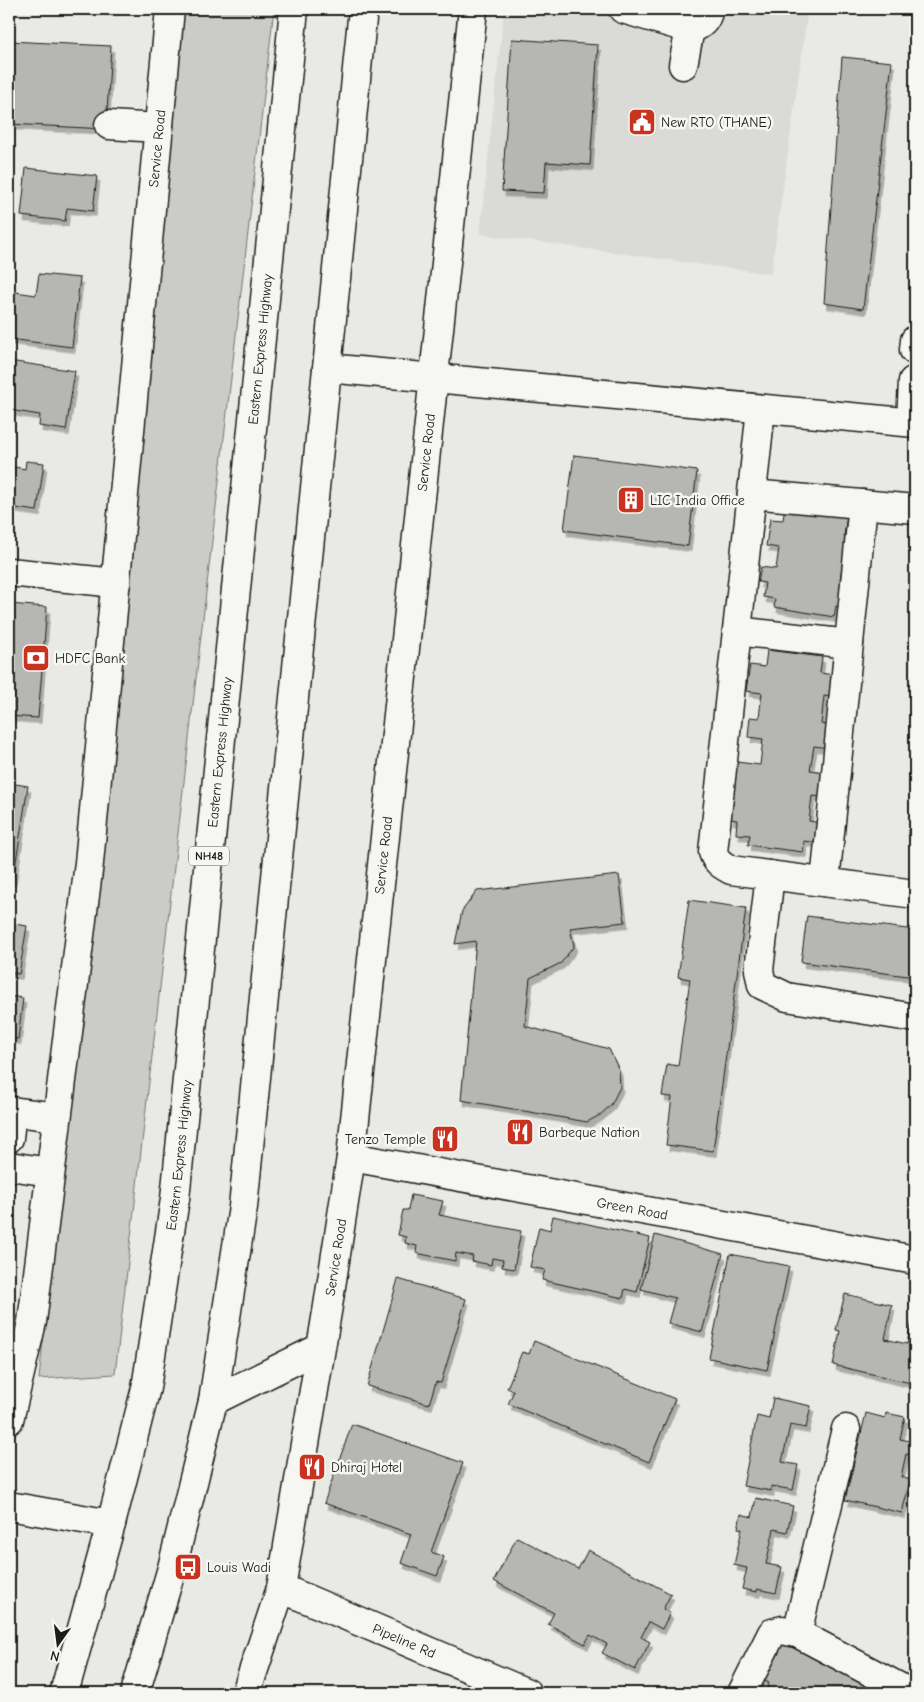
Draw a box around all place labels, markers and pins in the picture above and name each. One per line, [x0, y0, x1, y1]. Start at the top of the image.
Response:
public building icon: New RTO (THANE) [627, 107, 657, 137]
place label: New RTO (THANE) [661, 114, 772, 131]
building icon: LIC India Office [616, 485, 646, 515]
place label: LIC India Office [650, 492, 745, 509]
bank icon: HDFC Bank [21, 643, 51, 673]
place label: HDFC Bank [55, 650, 126, 667]
restaurant icon: Barbeque Nation [505, 1117, 535, 1147]
restaurant icon: Tenzo Temple [430, 1124, 460, 1154]
place label: Barbeque Nation [539, 1124, 640, 1141]
place label: Tenzo Temple [345, 1131, 426, 1148]
restaurant icon: Dhiraj Hotel [297, 1452, 327, 1482]
place label: Dhiraj Hotel [331, 1459, 402, 1476]
bus stop icon: Louis Wadi [173, 1552, 203, 1582]
place label: Louis Wadi [207, 1559, 271, 1576]

